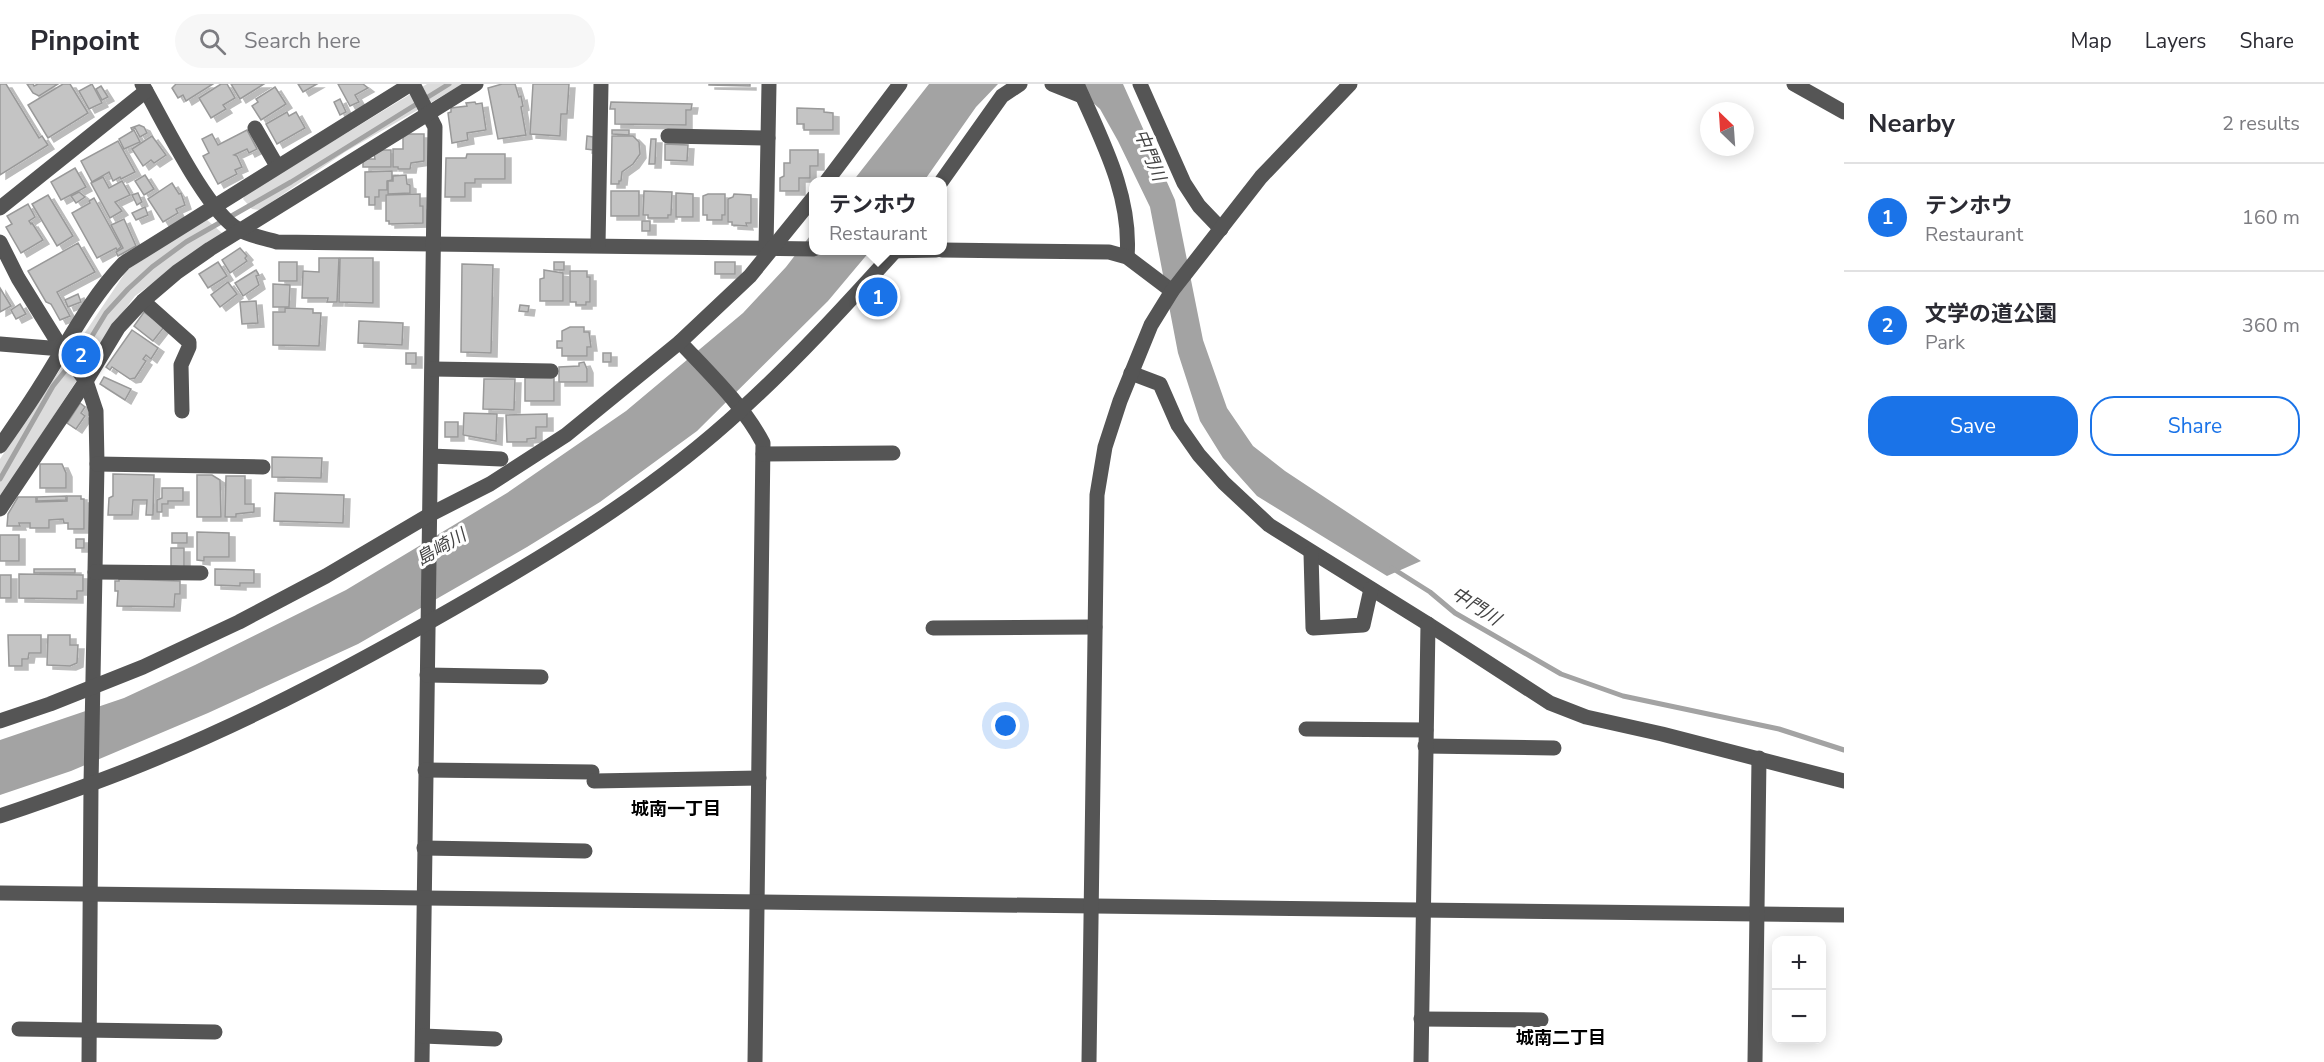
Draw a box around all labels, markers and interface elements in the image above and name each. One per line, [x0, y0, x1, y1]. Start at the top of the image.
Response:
search box [175, 14, 595, 68]
text: Pinpoint [30, 22, 139, 60]
icon: search [196, 25, 229, 58]
text: Search here [244, 26, 361, 56]
text: Map [2070, 27, 2112, 55]
text: Layers [2145, 27, 2206, 55]
text: Share [2239, 27, 2294, 55]
north arrow [1700, 102, 1754, 156]
text: Nearby [1868, 106, 1955, 141]
text: 2 results [2222, 110, 2300, 137]
water label: 中門川 [1129, 125, 1172, 186]
popup [809, 177, 947, 255]
text: テンホウ [829, 190, 917, 220]
text: テンホウ [1925, 191, 2013, 221]
text: 1 [1882, 204, 1894, 231]
text: 160 m [2242, 204, 2300, 231]
text: Restaurant [829, 220, 927, 247]
text: Restaurant [1925, 221, 2023, 248]
pin: 1 [858, 274, 898, 320]
text: 文学の道公園 [1925, 299, 2057, 329]
text: 2 [1882, 312, 1894, 339]
text: 360 m [2242, 312, 2300, 339]
text: Park [1925, 329, 1965, 356]
pin: 2 [62, 332, 100, 378]
button: Save [1868, 396, 2078, 456]
button: Share [2090, 396, 2300, 456]
water label: 島崎川 [412, 522, 472, 571]
water label: 中門川 [1447, 581, 1507, 632]
your location [991, 711, 1020, 740]
district label: 城南一丁目 [631, 797, 721, 821]
map controls [1772, 936, 1826, 1044]
button: + [1772, 936, 1826, 990]
button: − [1772, 990, 1826, 1044]
district label: 城南二丁目 [1516, 1026, 1606, 1050]

